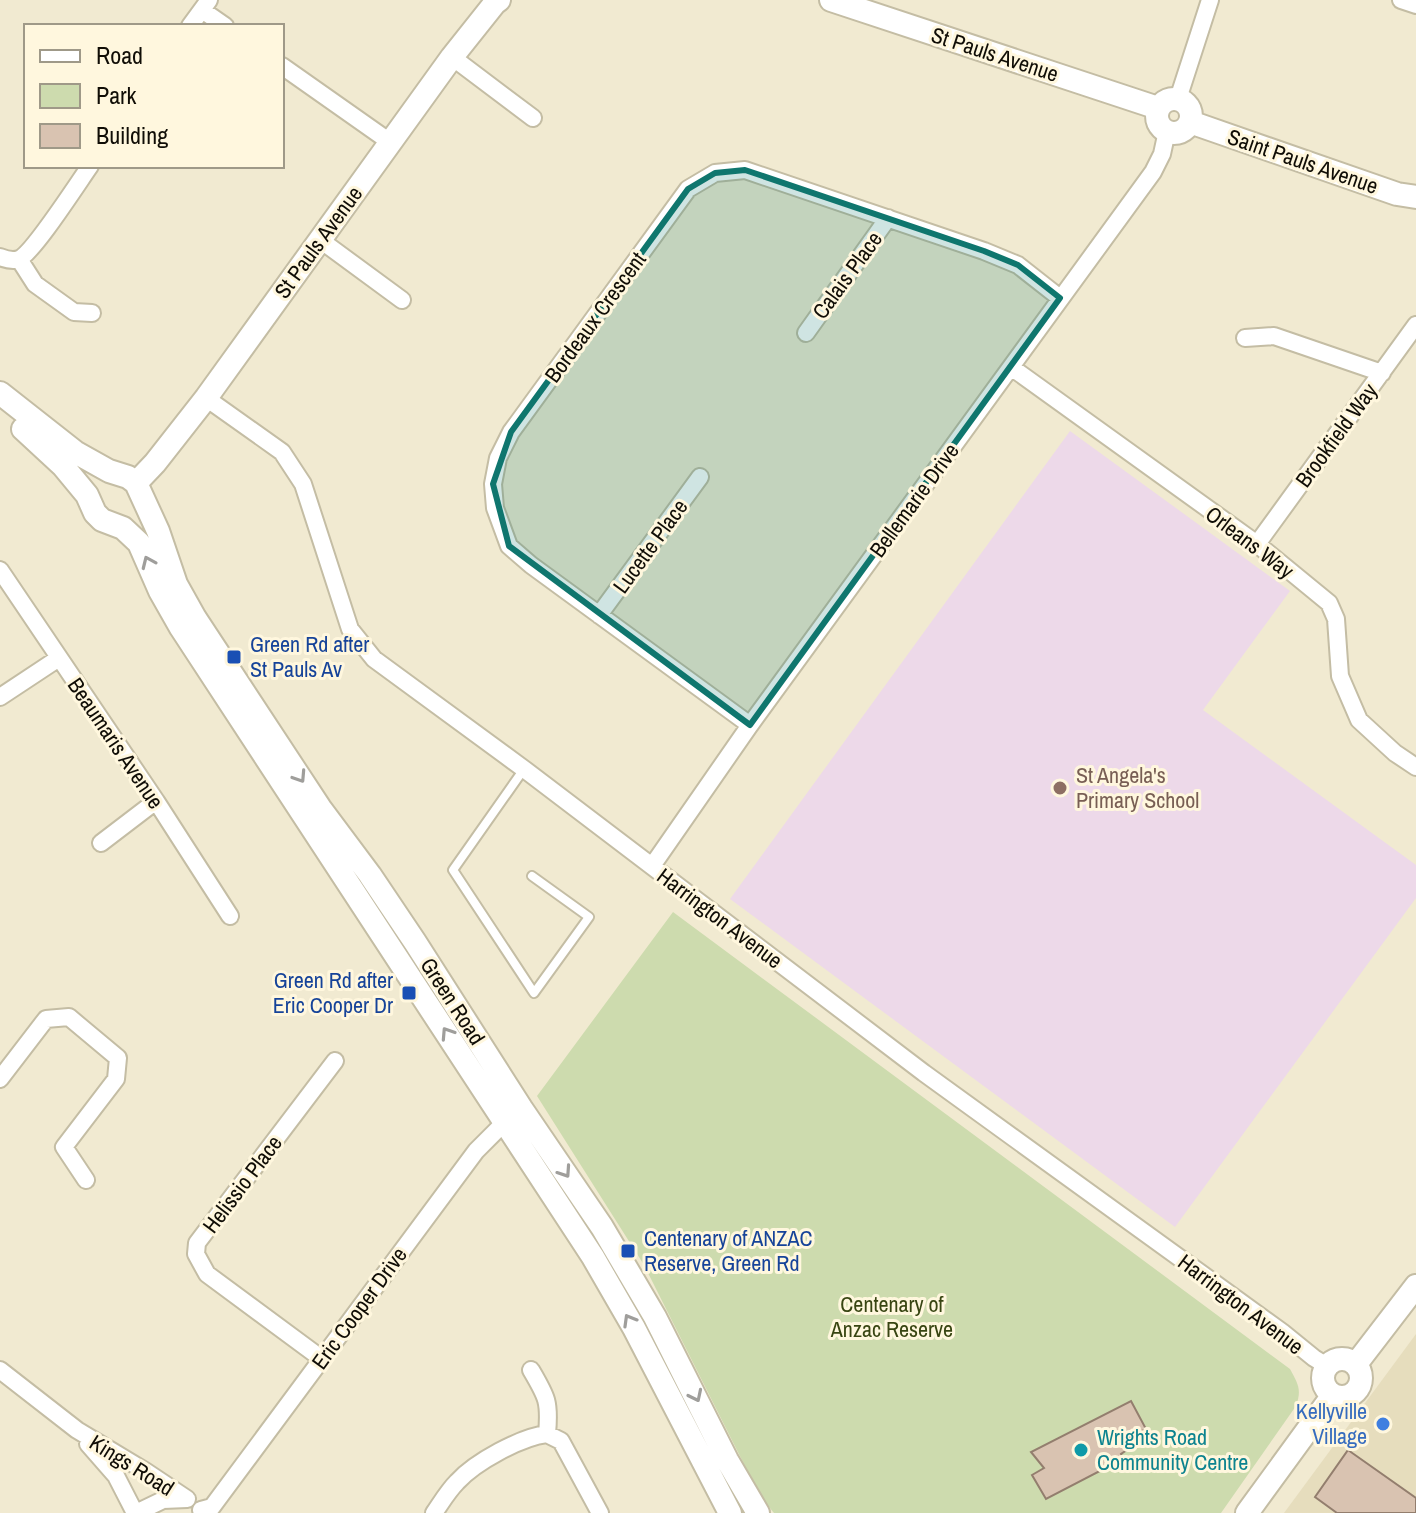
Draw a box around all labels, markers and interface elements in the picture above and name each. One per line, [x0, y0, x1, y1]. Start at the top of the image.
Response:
street label: St Pauls Avenue [928, 19, 1062, 89]
legend [24, 24, 284, 168]
text: Road [96, 39, 143, 71]
text: Park [96, 79, 137, 111]
text: Building [96, 119, 168, 151]
street label: Saint Pauls Avenue [1224, 121, 1382, 201]
street label: St Pauls Avenue [267, 180, 369, 304]
street label: Calais Place [805, 225, 889, 325]
street label: Bordeaux Crescent [537, 246, 653, 388]
street label: Brookfield Way [1288, 377, 1384, 493]
street label: Bellemarie Drive [862, 437, 966, 563]
street label: Lucette Place [606, 493, 694, 599]
street label: Orleans Way [1200, 499, 1300, 585]
one-way arrow [142, 556, 158, 570]
place label: Green Rd after St Pauls Av [250, 629, 369, 684]
marker: Green Rd after St Pauls Av [225, 648, 243, 666]
street label: Beaumaris Avenue [61, 672, 171, 814]
place label: St Angela's Primary School [1076, 760, 1199, 815]
one-way arrow [290, 769, 305, 783]
marker: St Angela's Primary School [1051, 779, 1069, 797]
street label: Harrington Avenue [651, 861, 789, 975]
street label: Green Road [414, 952, 492, 1050]
place label: Green Rd after Eric Cooper Dr [273, 965, 393, 1020]
marker: Green Rd after Eric Cooper Dr [400, 984, 418, 1002]
one-way arrow [441, 1027, 456, 1042]
street label: Helissio Place [195, 1129, 289, 1239]
one-way arrow [555, 1164, 570, 1178]
place label: Centenary of ANZAC Reserve, Green Rd [644, 1223, 812, 1278]
street label: Eric Cooper Drive [304, 1241, 414, 1375]
marker: Centenary of ANZAC Reserve, Green Rd [619, 1242, 637, 1260]
street label: Harrington Avenue [1172, 1247, 1310, 1361]
park label: Centenary of Anzac Reserve [830, 1289, 953, 1344]
one-way arrow [623, 1314, 639, 1328]
one-way arrow [686, 1388, 702, 1403]
place label: Kellyville Village [1296, 1396, 1367, 1451]
marker: Kellyville Village [1374, 1415, 1392, 1433]
place label: Wrights Road Community Centre [1097, 1422, 1248, 1477]
street label: Kings Road [84, 1427, 180, 1503]
marker: Wrights Road Community Centre [1072, 1441, 1090, 1459]

